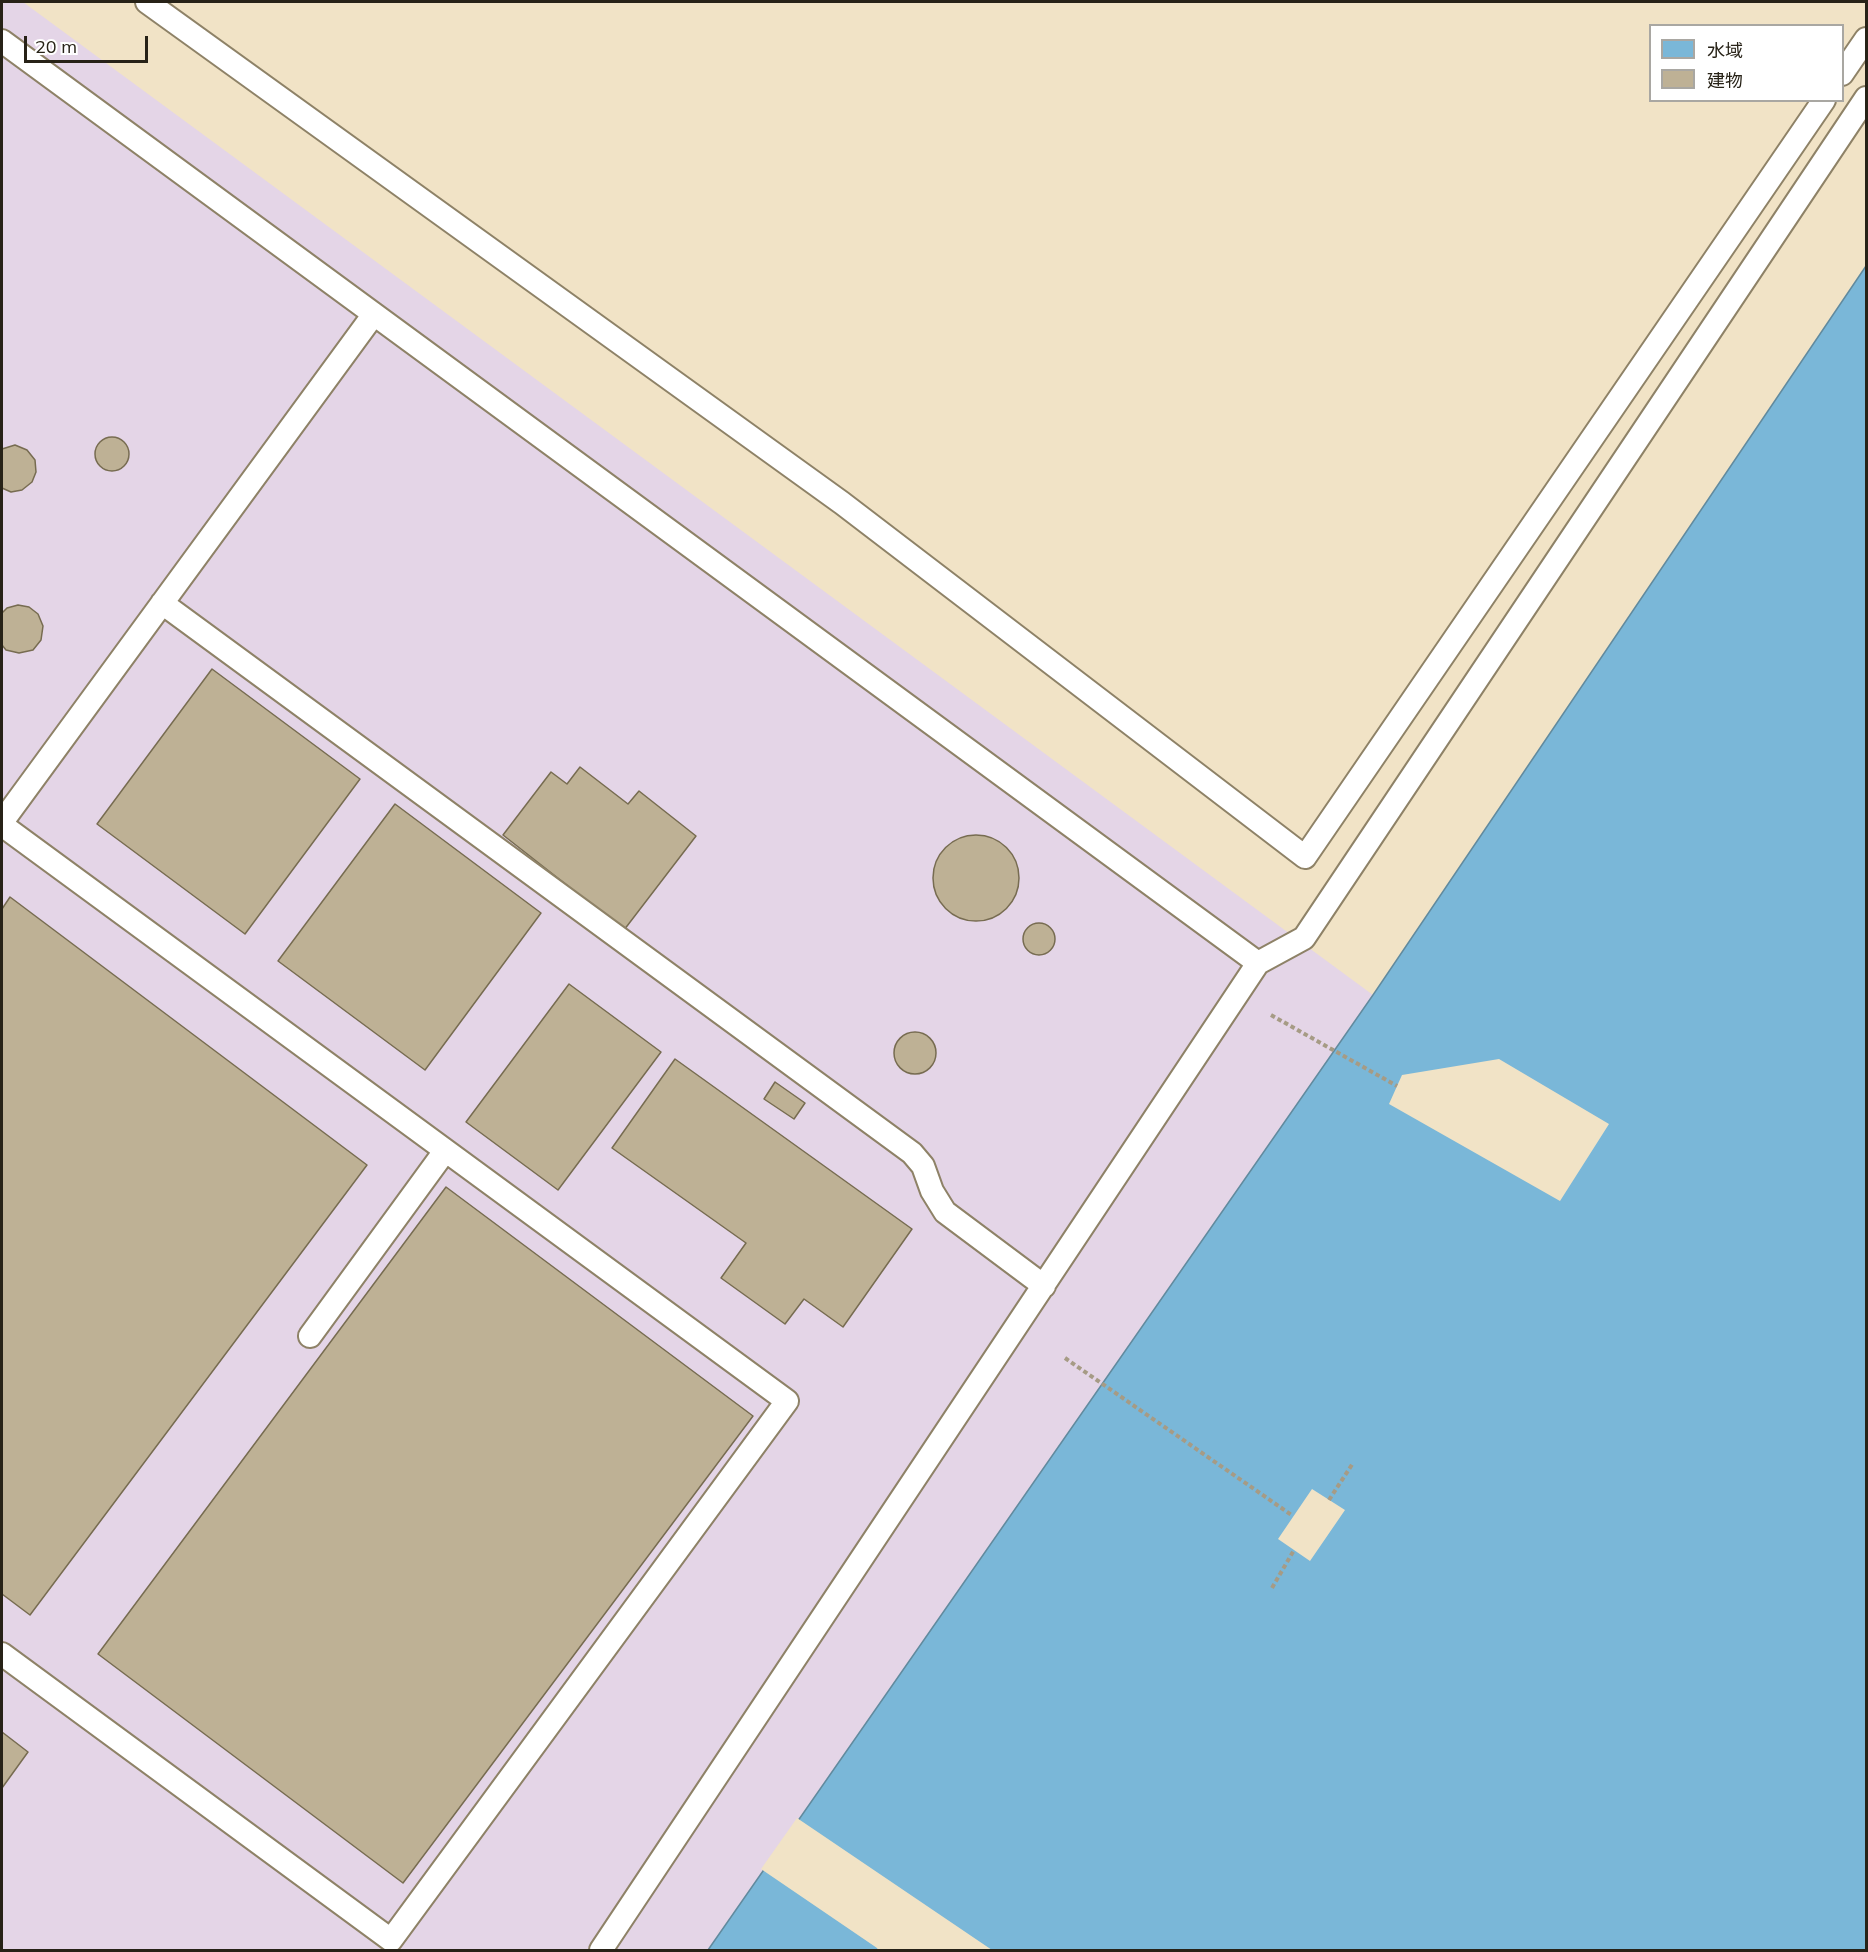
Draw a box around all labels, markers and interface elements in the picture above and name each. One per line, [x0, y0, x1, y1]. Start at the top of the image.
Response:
scale bar [27, 24, 152, 62]
legend [1649, 24, 1844, 102]
text: 20 m [35, 35, 77, 58]
text: 水域 [1707, 39, 1743, 62]
text: 建物 [1707, 69, 1743, 92]

